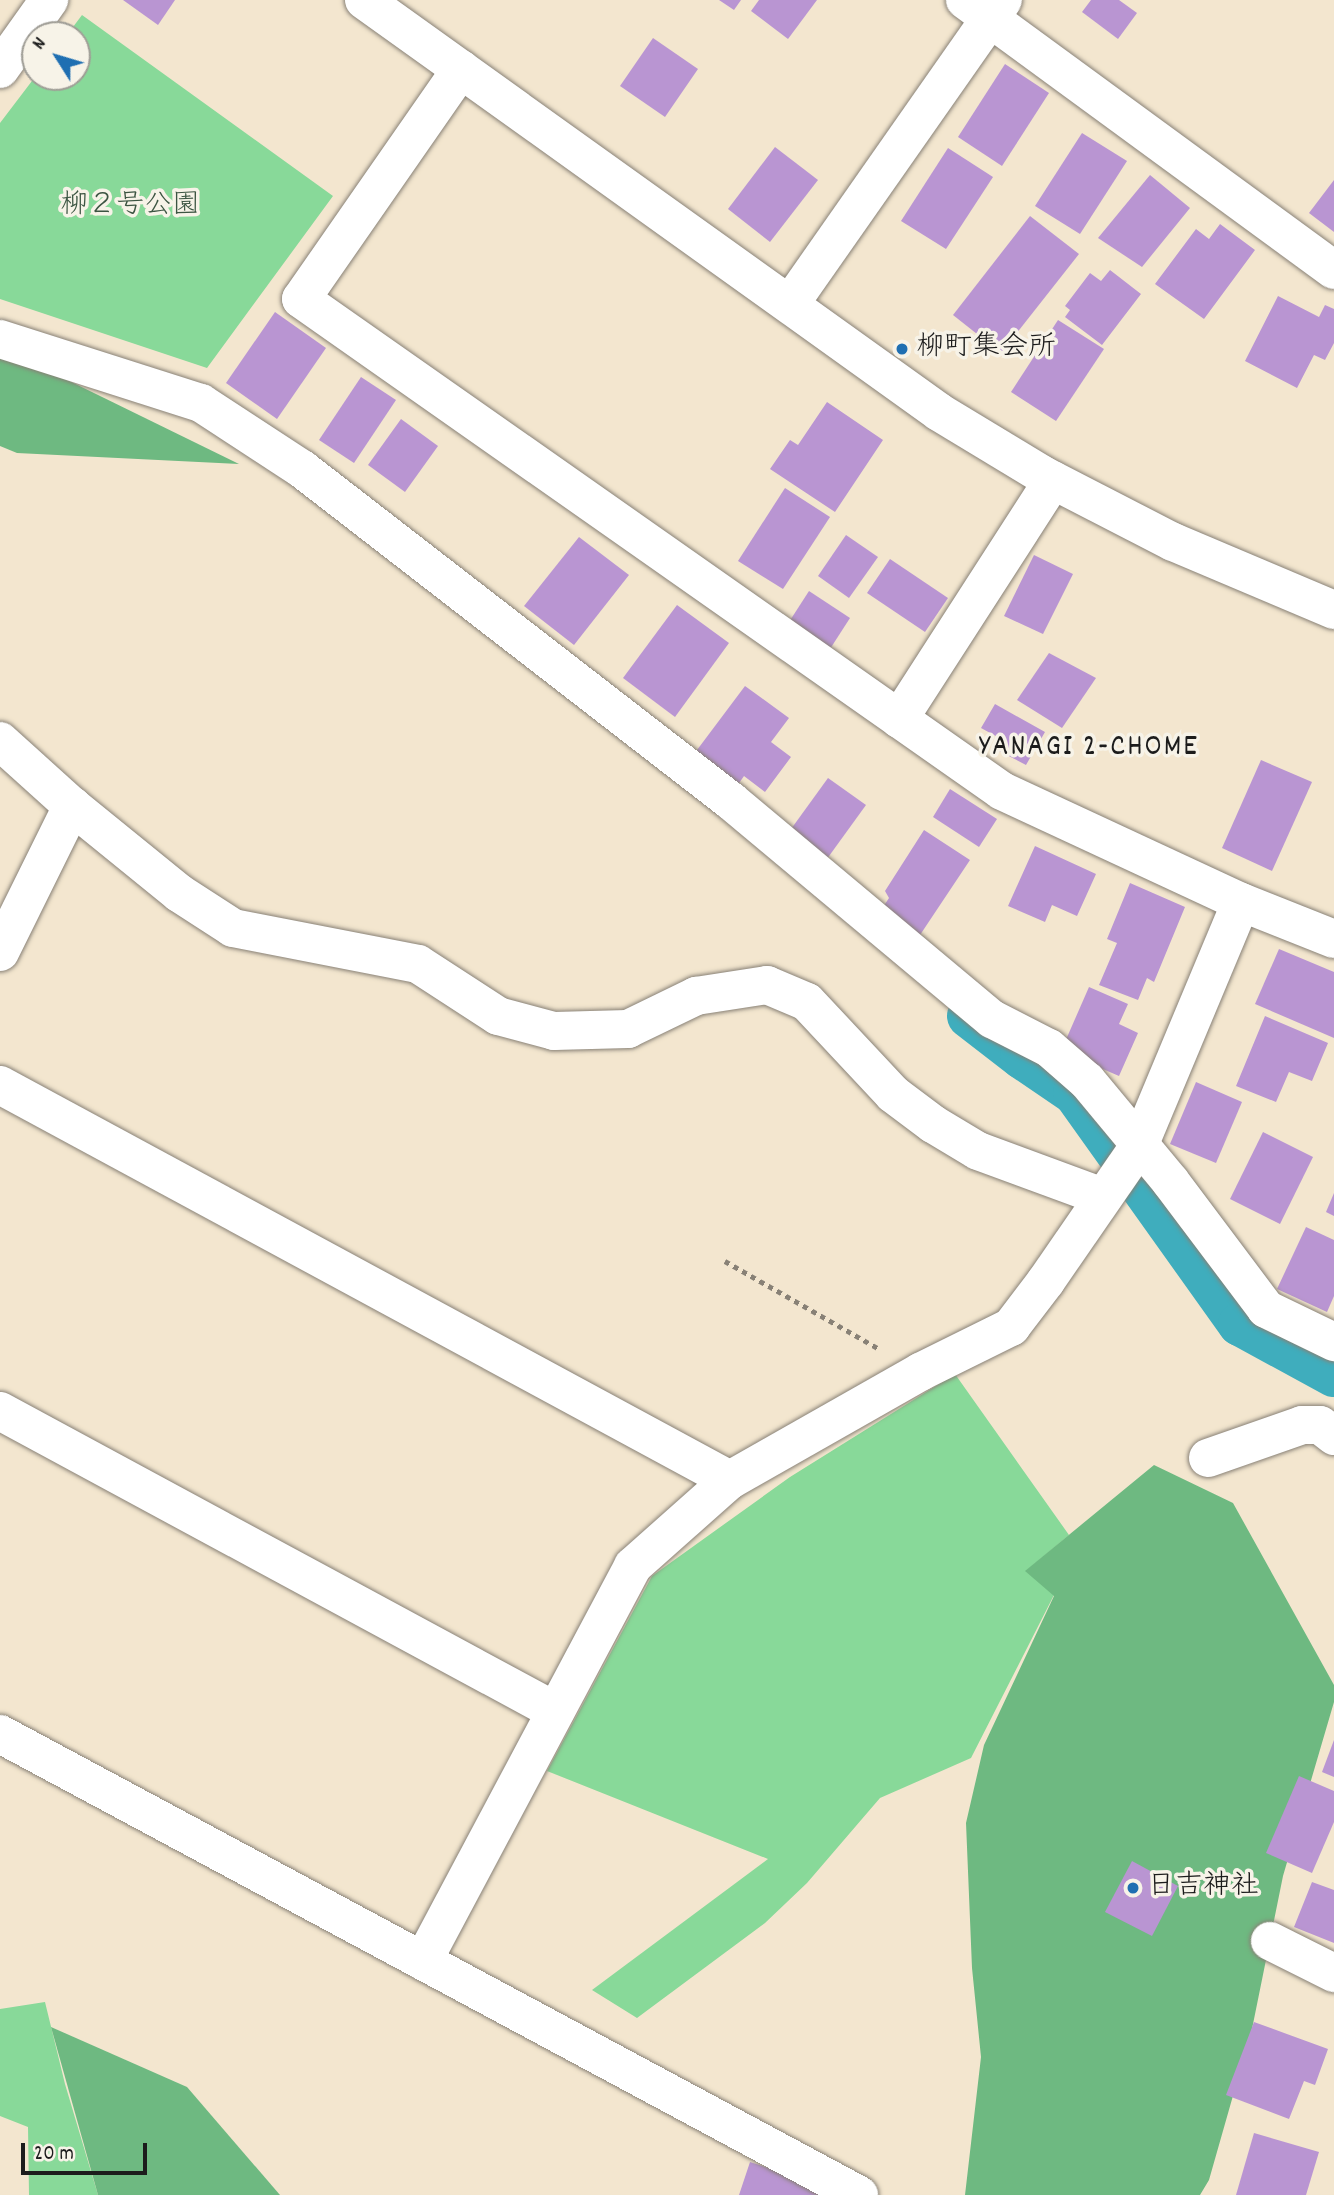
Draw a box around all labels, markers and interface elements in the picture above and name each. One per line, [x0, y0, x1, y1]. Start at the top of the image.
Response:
north arrow [21, 21, 91, 91]
text: N [27, 32, 54, 56]
park label: 柳２号公園 [60, 190, 200, 224]
place label: 柳町集会所 [916, 332, 1056, 366]
marker: 柳町集会所 [894, 341, 910, 357]
district label: YANAGI 2-CHOME [981, 731, 1197, 767]
place label: 日吉神社 [1147, 1871, 1259, 1905]
marker: 日吉神社 [1125, 1880, 1141, 1896]
scale bar [24, 2128, 150, 2172]
text: 20 m [34, 2140, 74, 2170]

